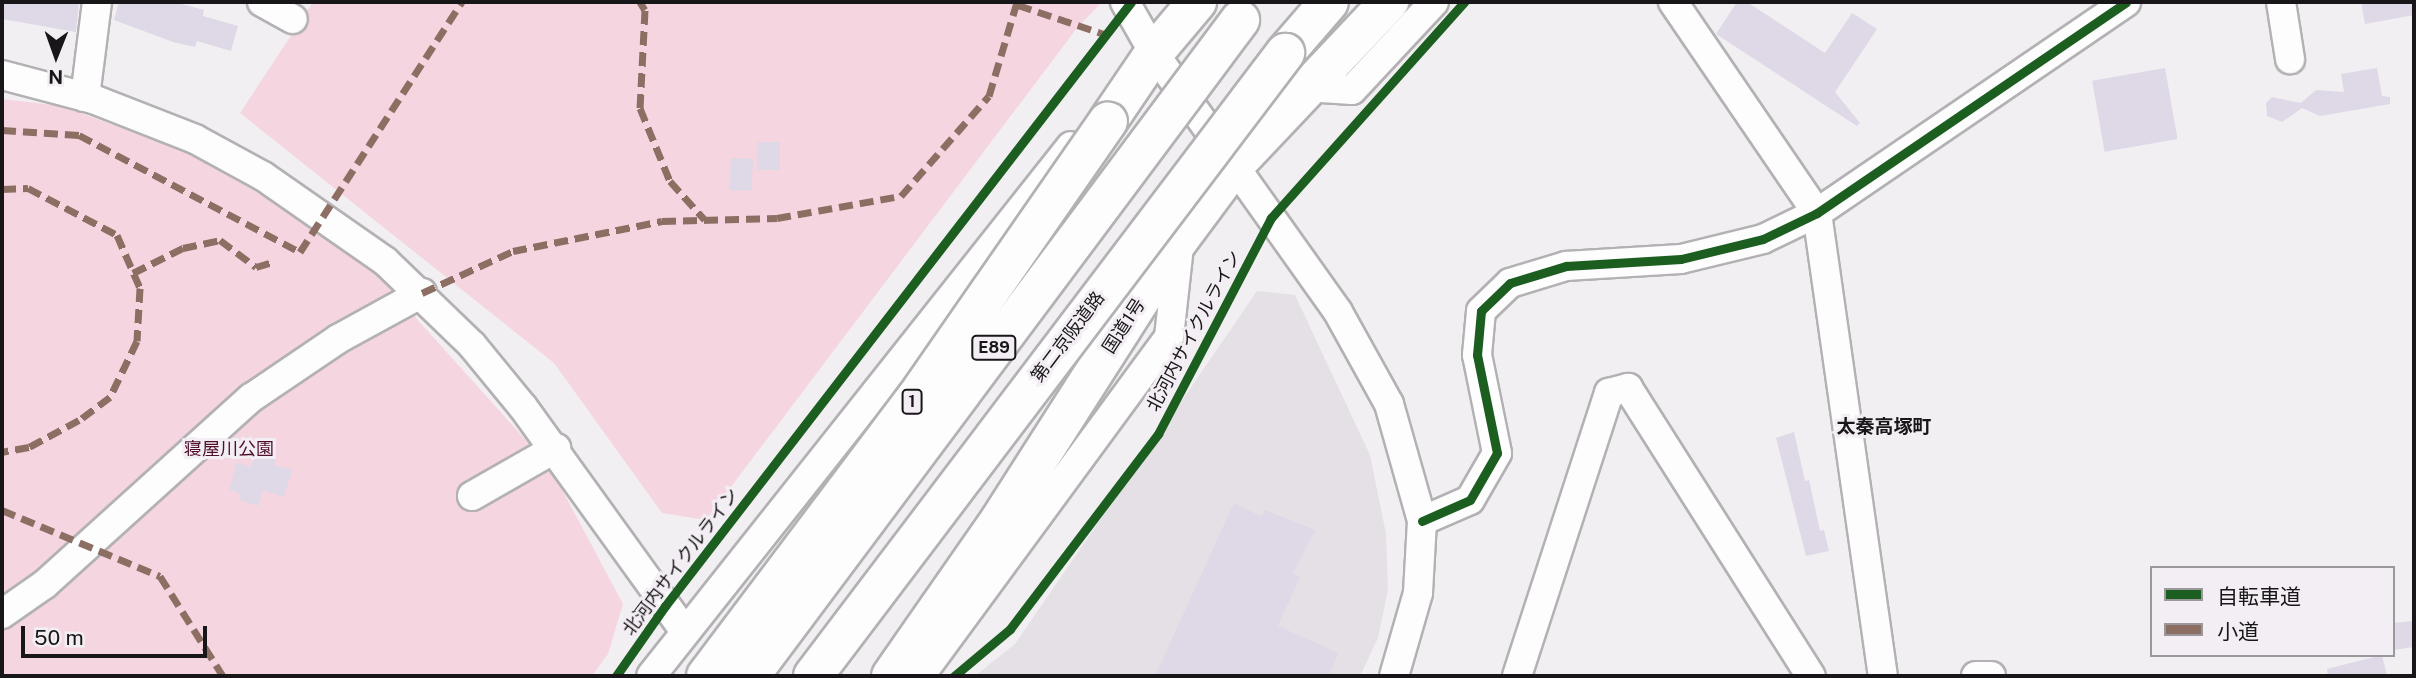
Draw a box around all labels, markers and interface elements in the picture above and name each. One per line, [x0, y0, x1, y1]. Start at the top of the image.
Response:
north arrow [21, 21, 91, 91]
text: N [48, 66, 63, 88]
street label: 北河内サイクルライン [1142, 246, 1246, 416]
street label: 第二京阪道路 [1027, 287, 1109, 387]
street label: 国道1号 [1098, 294, 1150, 358]
road number: E89 [971, 336, 1017, 360]
road number: 1 [902, 390, 922, 414]
district label: 太秦高塚町 [1837, 416, 1931, 438]
park label: 寝屋川公園 [184, 438, 274, 460]
street label: 北河内サイクルライン [618, 484, 744, 640]
legend [2150, 566, 2395, 657]
text: 自転車道 [2217, 584, 2301, 609]
scale bar [24, 612, 210, 656]
text: 小道 [2217, 619, 2259, 644]
text: 50 m [34, 625, 84, 650]

